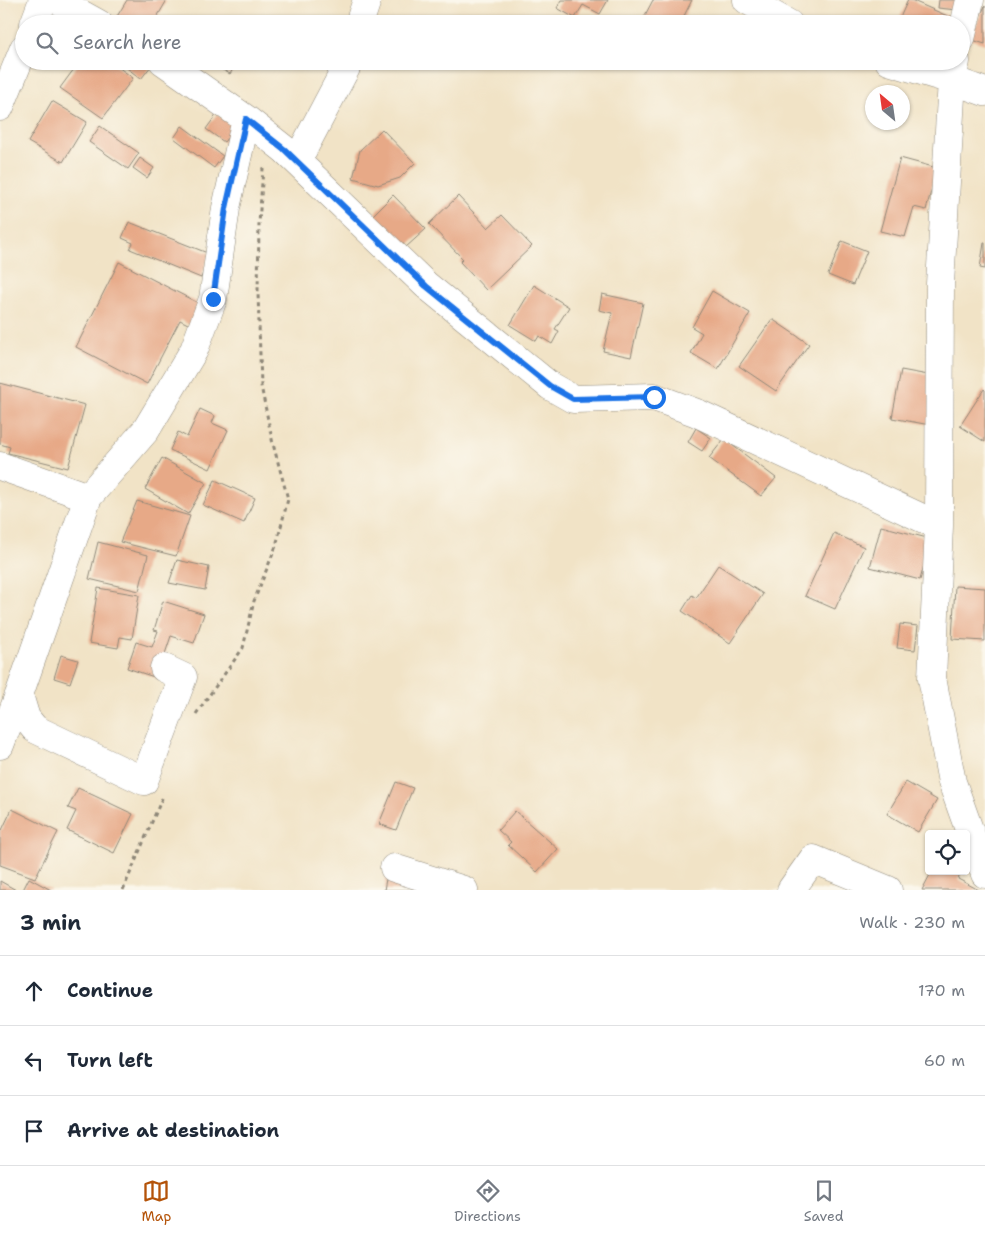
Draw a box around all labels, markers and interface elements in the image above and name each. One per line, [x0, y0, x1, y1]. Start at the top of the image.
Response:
search box [15, 15, 970, 70]
icon: search [33, 29, 61, 57]
text: Search here [73, 30, 182, 55]
north arrow [865, 85, 910, 130]
route end [202, 288, 225, 311]
route start [643, 386, 666, 409]
map controls [925, 830, 970, 875]
button: locate [925, 830, 970, 875]
text: 3 min [20, 909, 81, 937]
text: Walk · 230 m [859, 912, 965, 933]
icon: ahead [20, 977, 48, 1005]
text: Continue [67, 978, 153, 1003]
text: 170 m [918, 980, 965, 1001]
icon: left [20, 1047, 48, 1075]
text: Turn left [67, 1048, 153, 1073]
text: 60 m [924, 1050, 965, 1071]
icon: arrive [20, 1117, 48, 1145]
text: Arrive at destination [67, 1118, 279, 1143]
tab: Map [141, 1177, 171, 1225]
tab: Directions [454, 1177, 521, 1225]
tab: Saved [804, 1177, 844, 1225]

